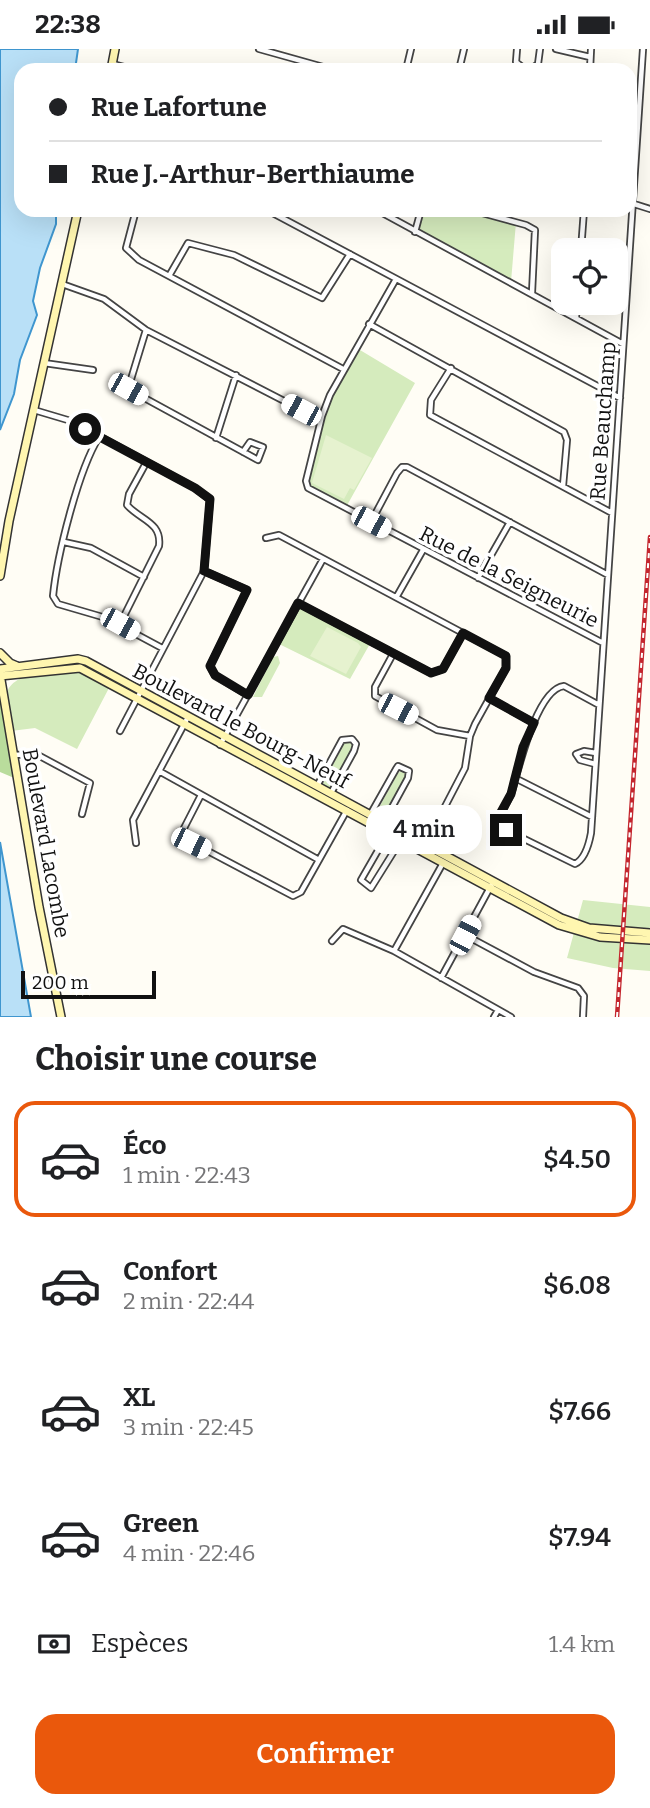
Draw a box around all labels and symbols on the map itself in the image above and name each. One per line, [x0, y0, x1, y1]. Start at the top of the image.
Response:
street label: Rue Beauchamp [584, 341, 622, 501]
car [105, 370, 152, 408]
car [278, 391, 325, 429]
route start [69, 413, 101, 445]
car [348, 503, 395, 541]
street label: Rue de la Seigneurie [415, 521, 603, 633]
car [97, 605, 144, 643]
street label: Boulevard le Bourg-Neuf [128, 658, 355, 795]
car [375, 690, 422, 728]
street label: Boulevard Lacombe [17, 746, 75, 940]
callout: 4 min [366, 805, 482, 855]
route end [490, 814, 522, 846]
car [168, 824, 215, 862]
car [446, 912, 485, 958]
scale bar [21, 968, 156, 1000]

